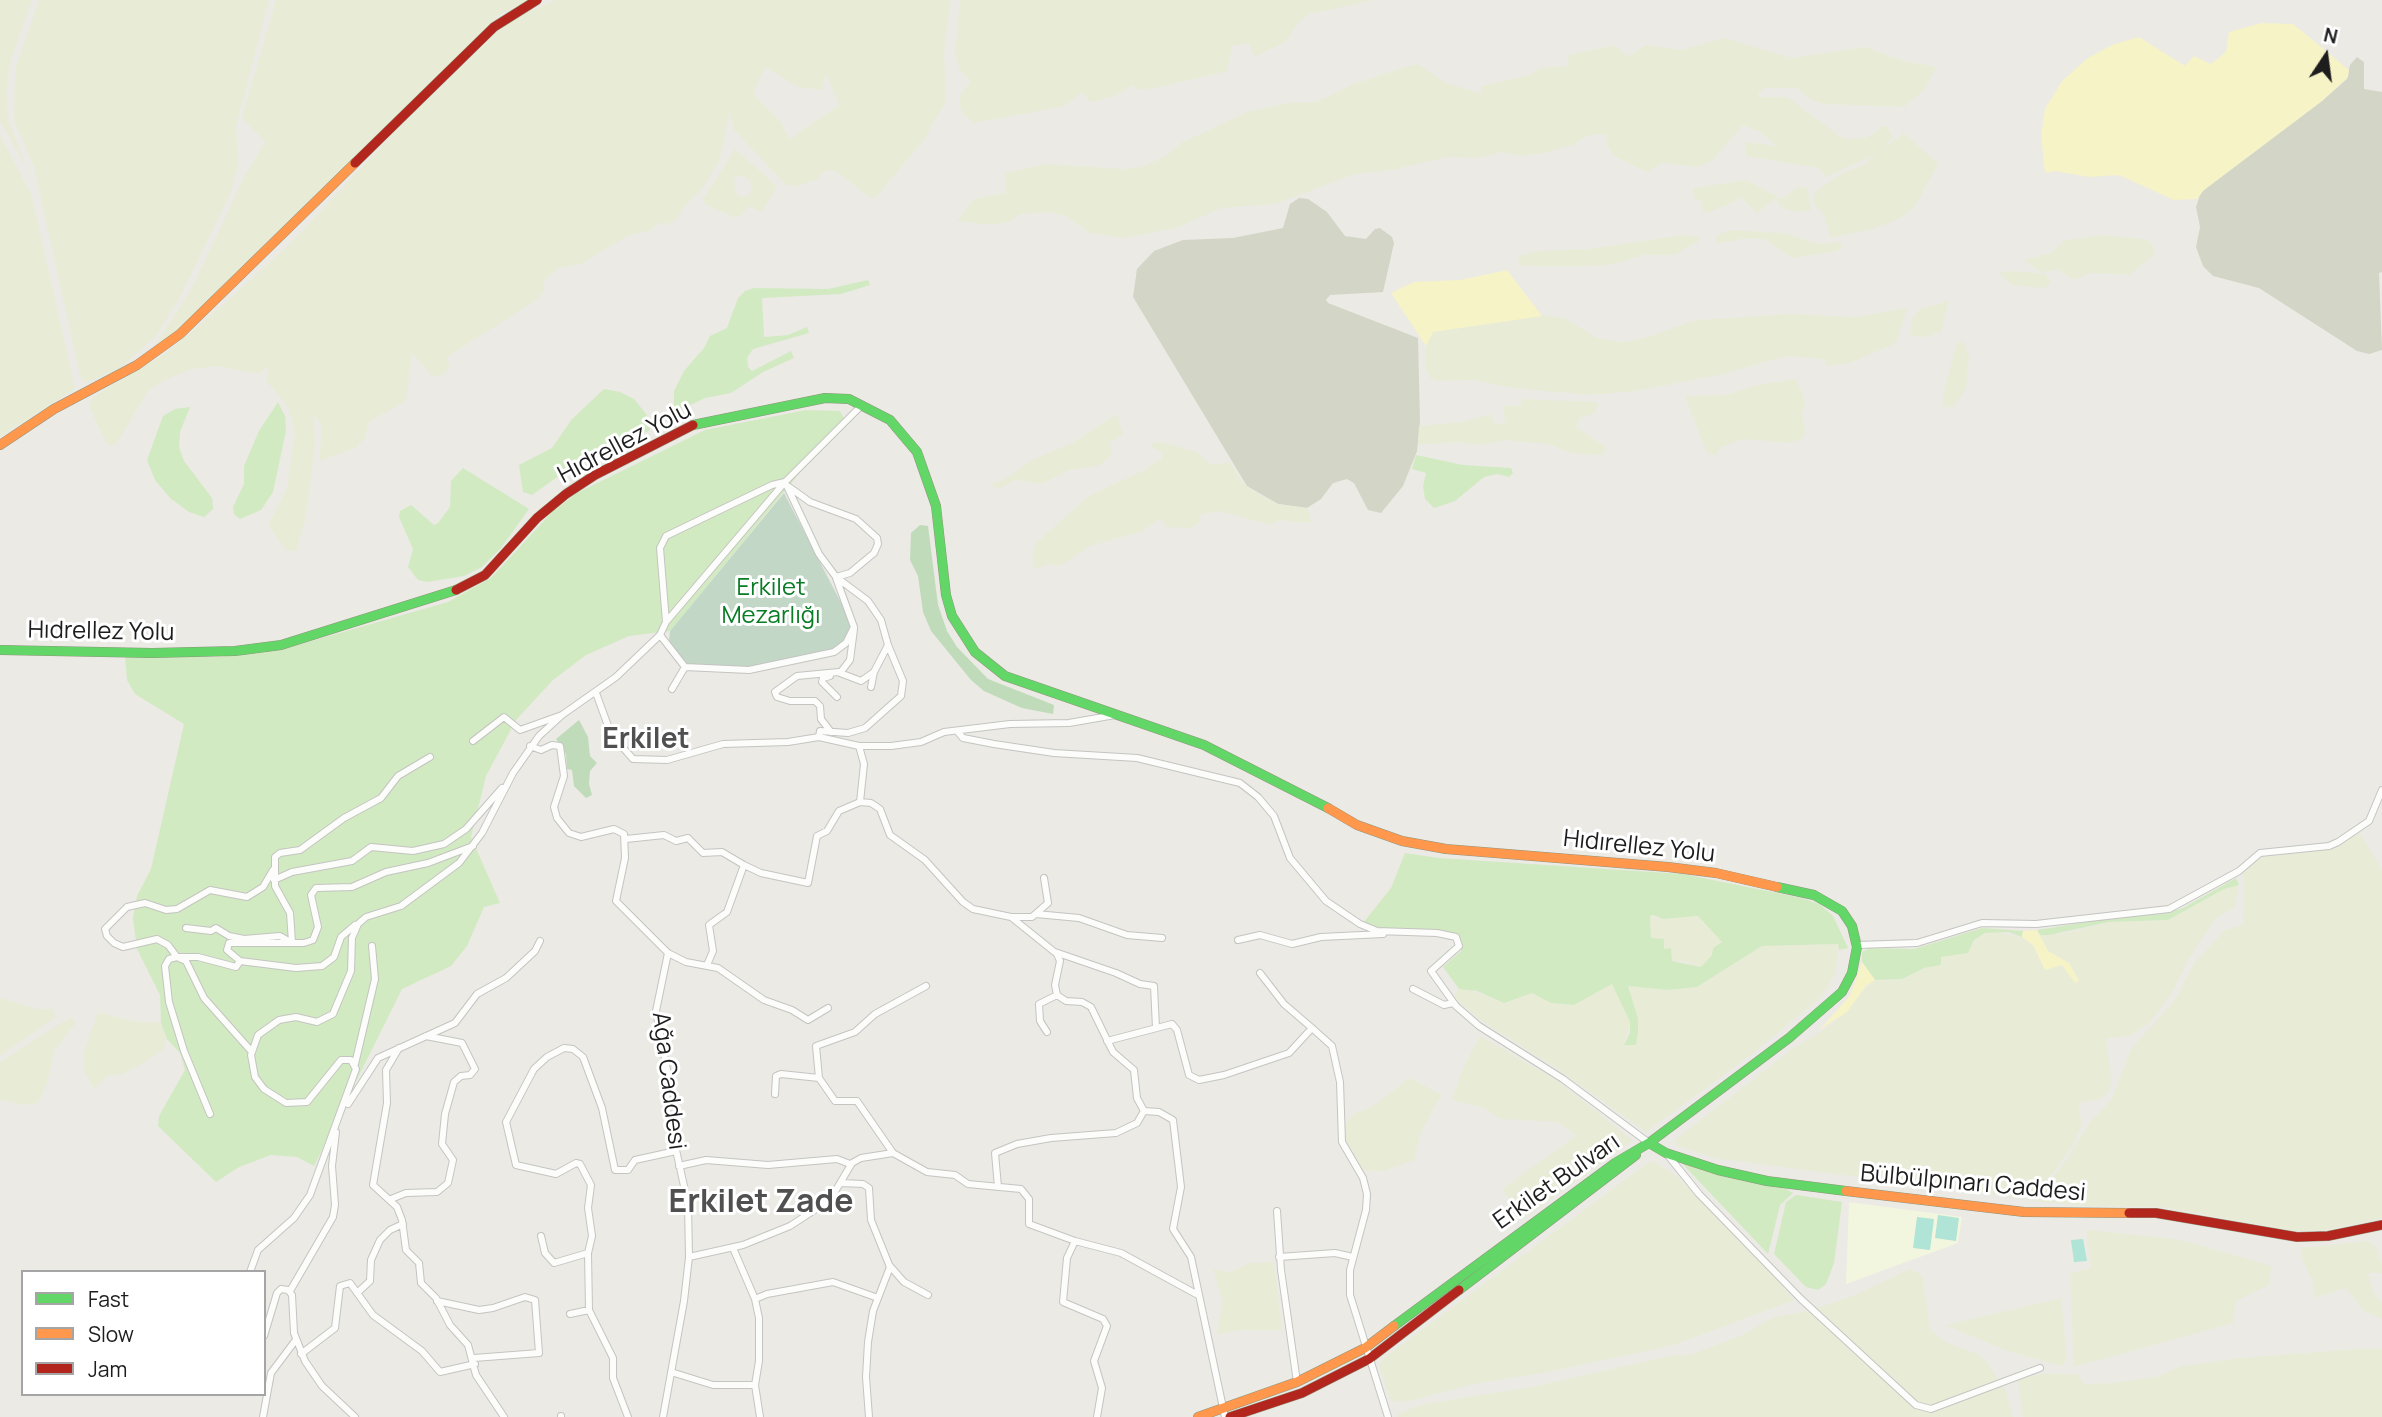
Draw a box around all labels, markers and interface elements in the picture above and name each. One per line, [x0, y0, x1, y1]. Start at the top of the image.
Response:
north arrow [2291, 21, 2361, 91]
text: N [2321, 21, 2340, 50]
street label: Hıdrellez Yolu [553, 396, 697, 490]
park label: Erkilet Mezarlığı [721, 574, 821, 630]
street label: Hıdrellez Yolu [27, 616, 175, 648]
district label: Erkilet [602, 723, 690, 757]
street label: Hıdırellez Yolu [1562, 825, 1716, 869]
street label: Ağa Caddesi [645, 1010, 691, 1152]
street label: Erkilet Bulvarı [1488, 1128, 1626, 1236]
street label: Bülbülpınarı Caddesi [1859, 1160, 2087, 1208]
district label: Erkilet Zade [669, 1184, 853, 1222]
legend [21, 1270, 266, 1396]
text: Fast [88, 1285, 129, 1313]
text: Slow [88, 1320, 134, 1348]
text: Jam [88, 1355, 127, 1383]

